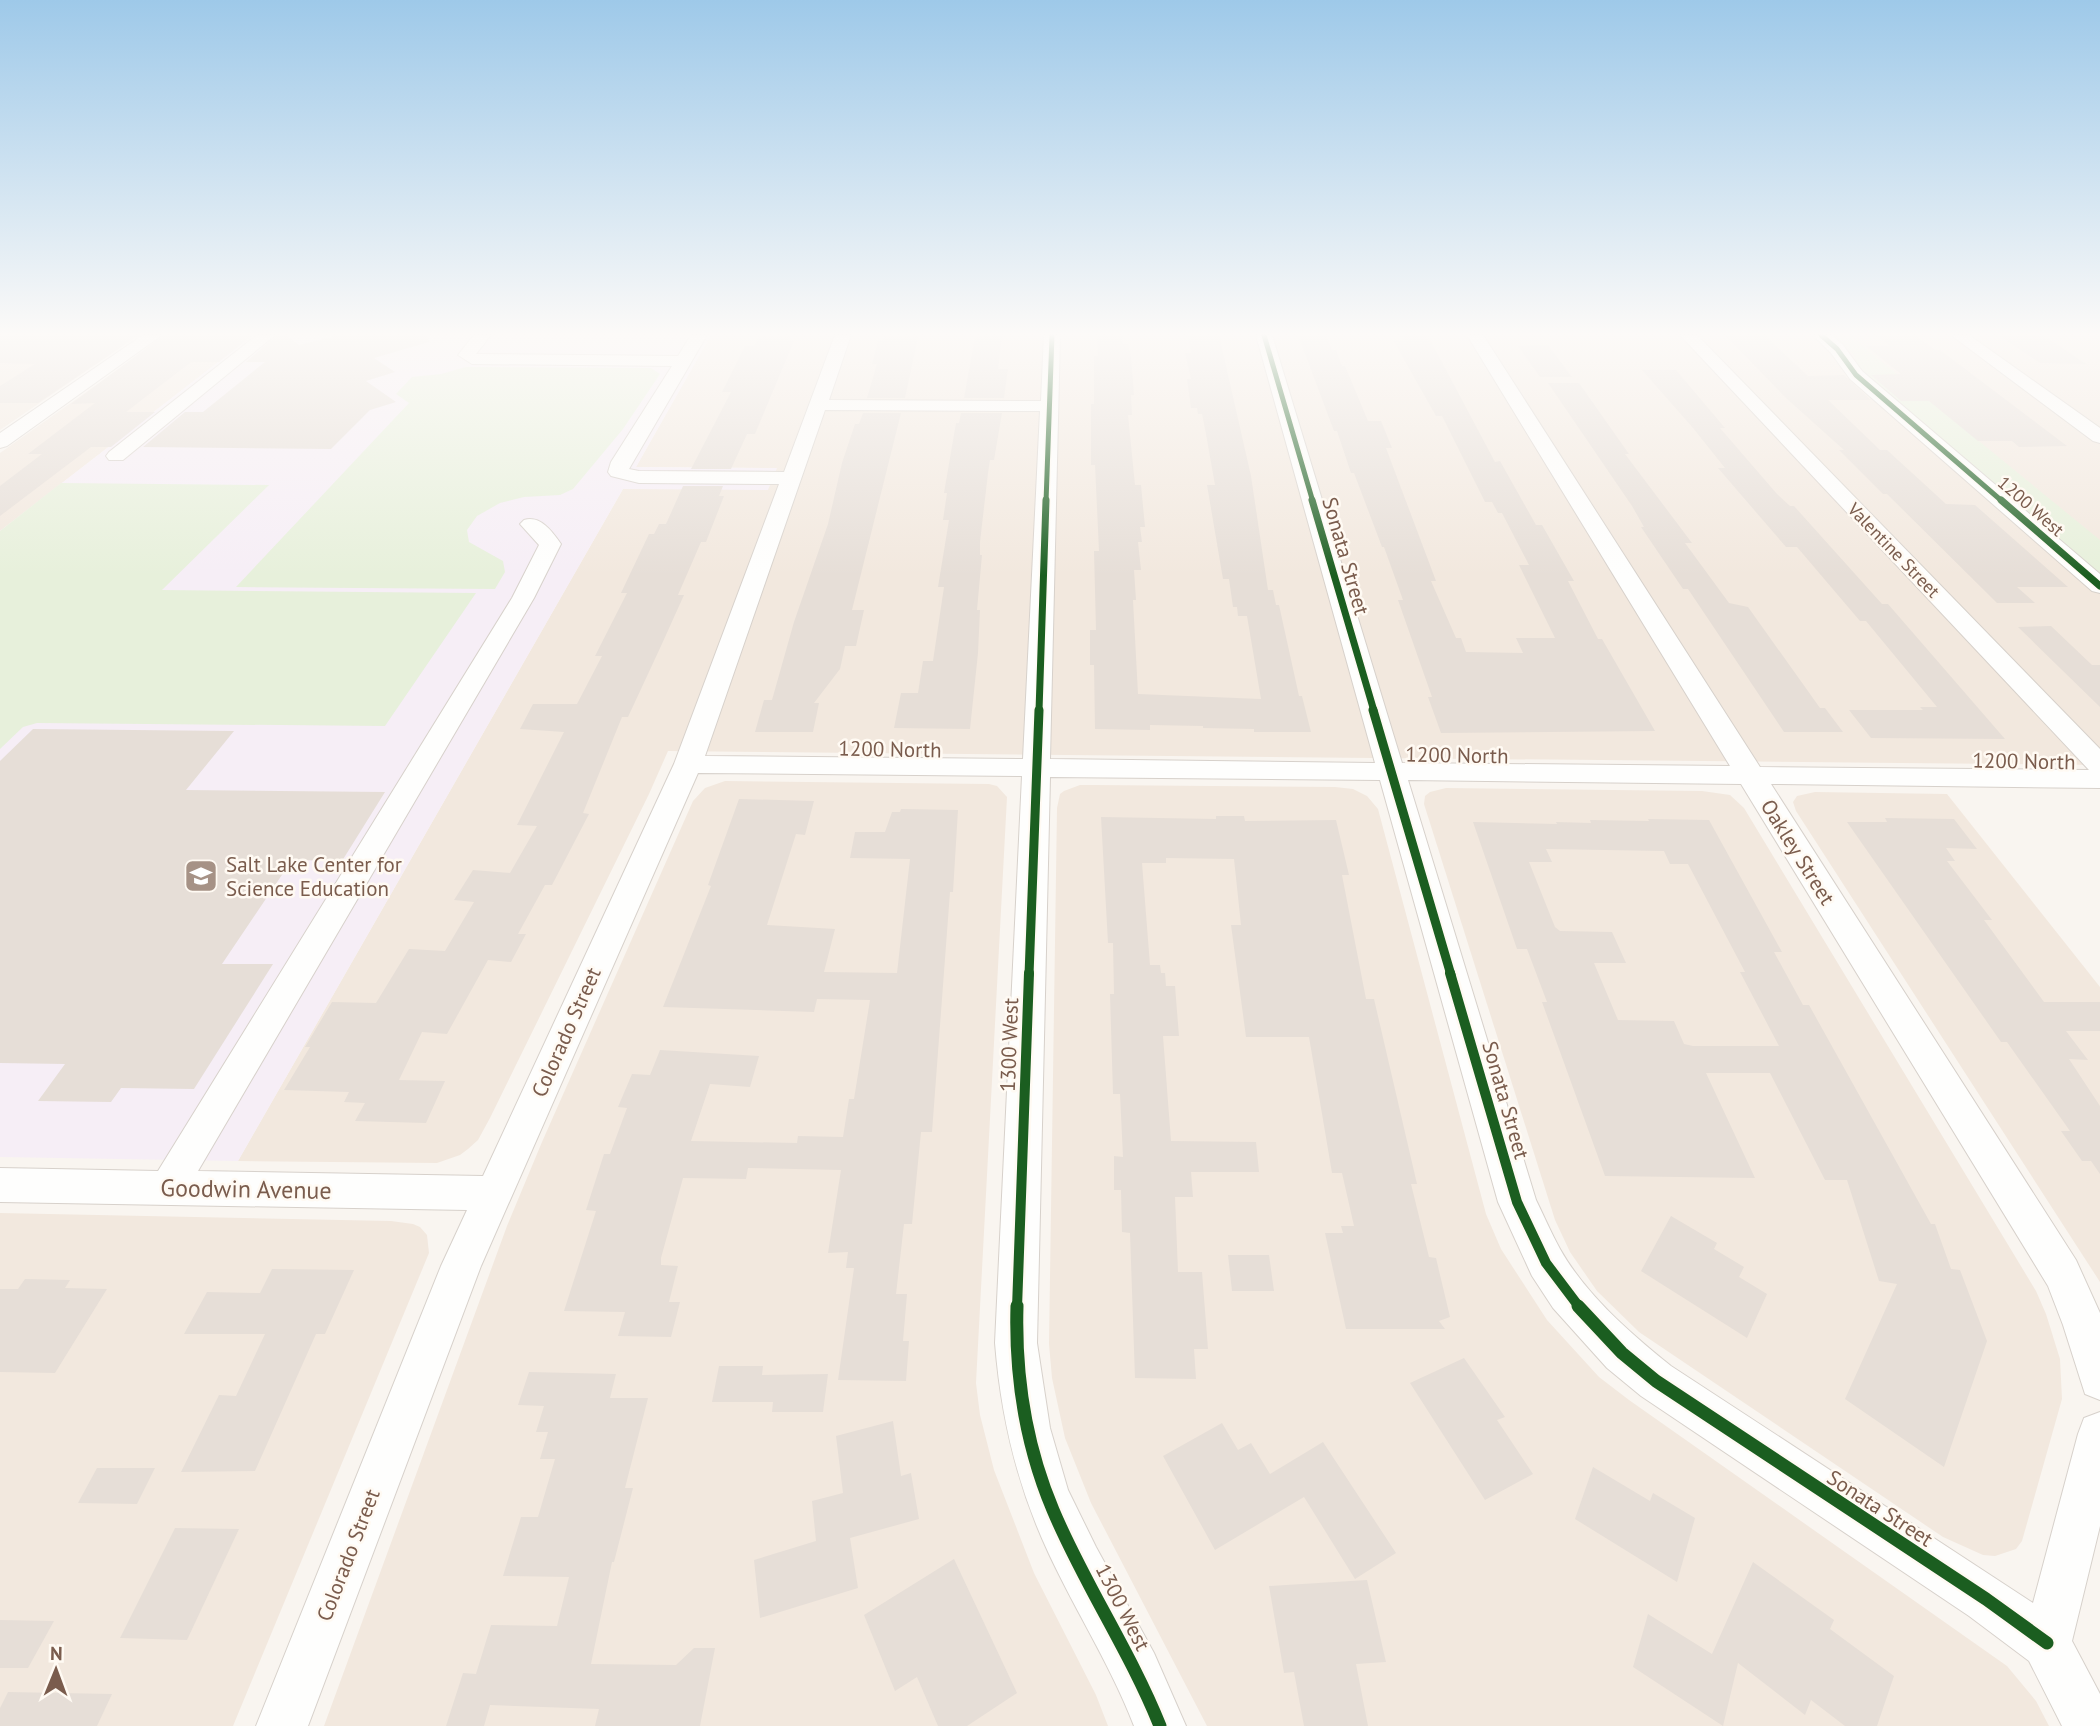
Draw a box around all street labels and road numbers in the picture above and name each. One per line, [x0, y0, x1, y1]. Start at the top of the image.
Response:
street label: 1200 West [1993, 471, 2069, 541]
street label: Sonata Street [1316, 494, 1376, 618]
street label: Valentine Street [1842, 497, 1945, 602]
street label: 1200 North [838, 735, 942, 763]
street label: 1200 North [1405, 741, 1509, 769]
street label: 1200 North [1972, 747, 2076, 775]
street label: Oakley Street [1755, 794, 1841, 910]
street label: Colorado Street [525, 963, 607, 1101]
street label: 1300 West [994, 997, 1024, 1093]
street label: Sonata Street [1476, 1038, 1536, 1162]
street label: Goodwin Avenue [160, 1172, 332, 1206]
street label: Sonata Street [1822, 1464, 1938, 1552]
street label: Colorado Street [310, 1485, 386, 1625]
street label: 1300 West [1090, 1559, 1156, 1655]

